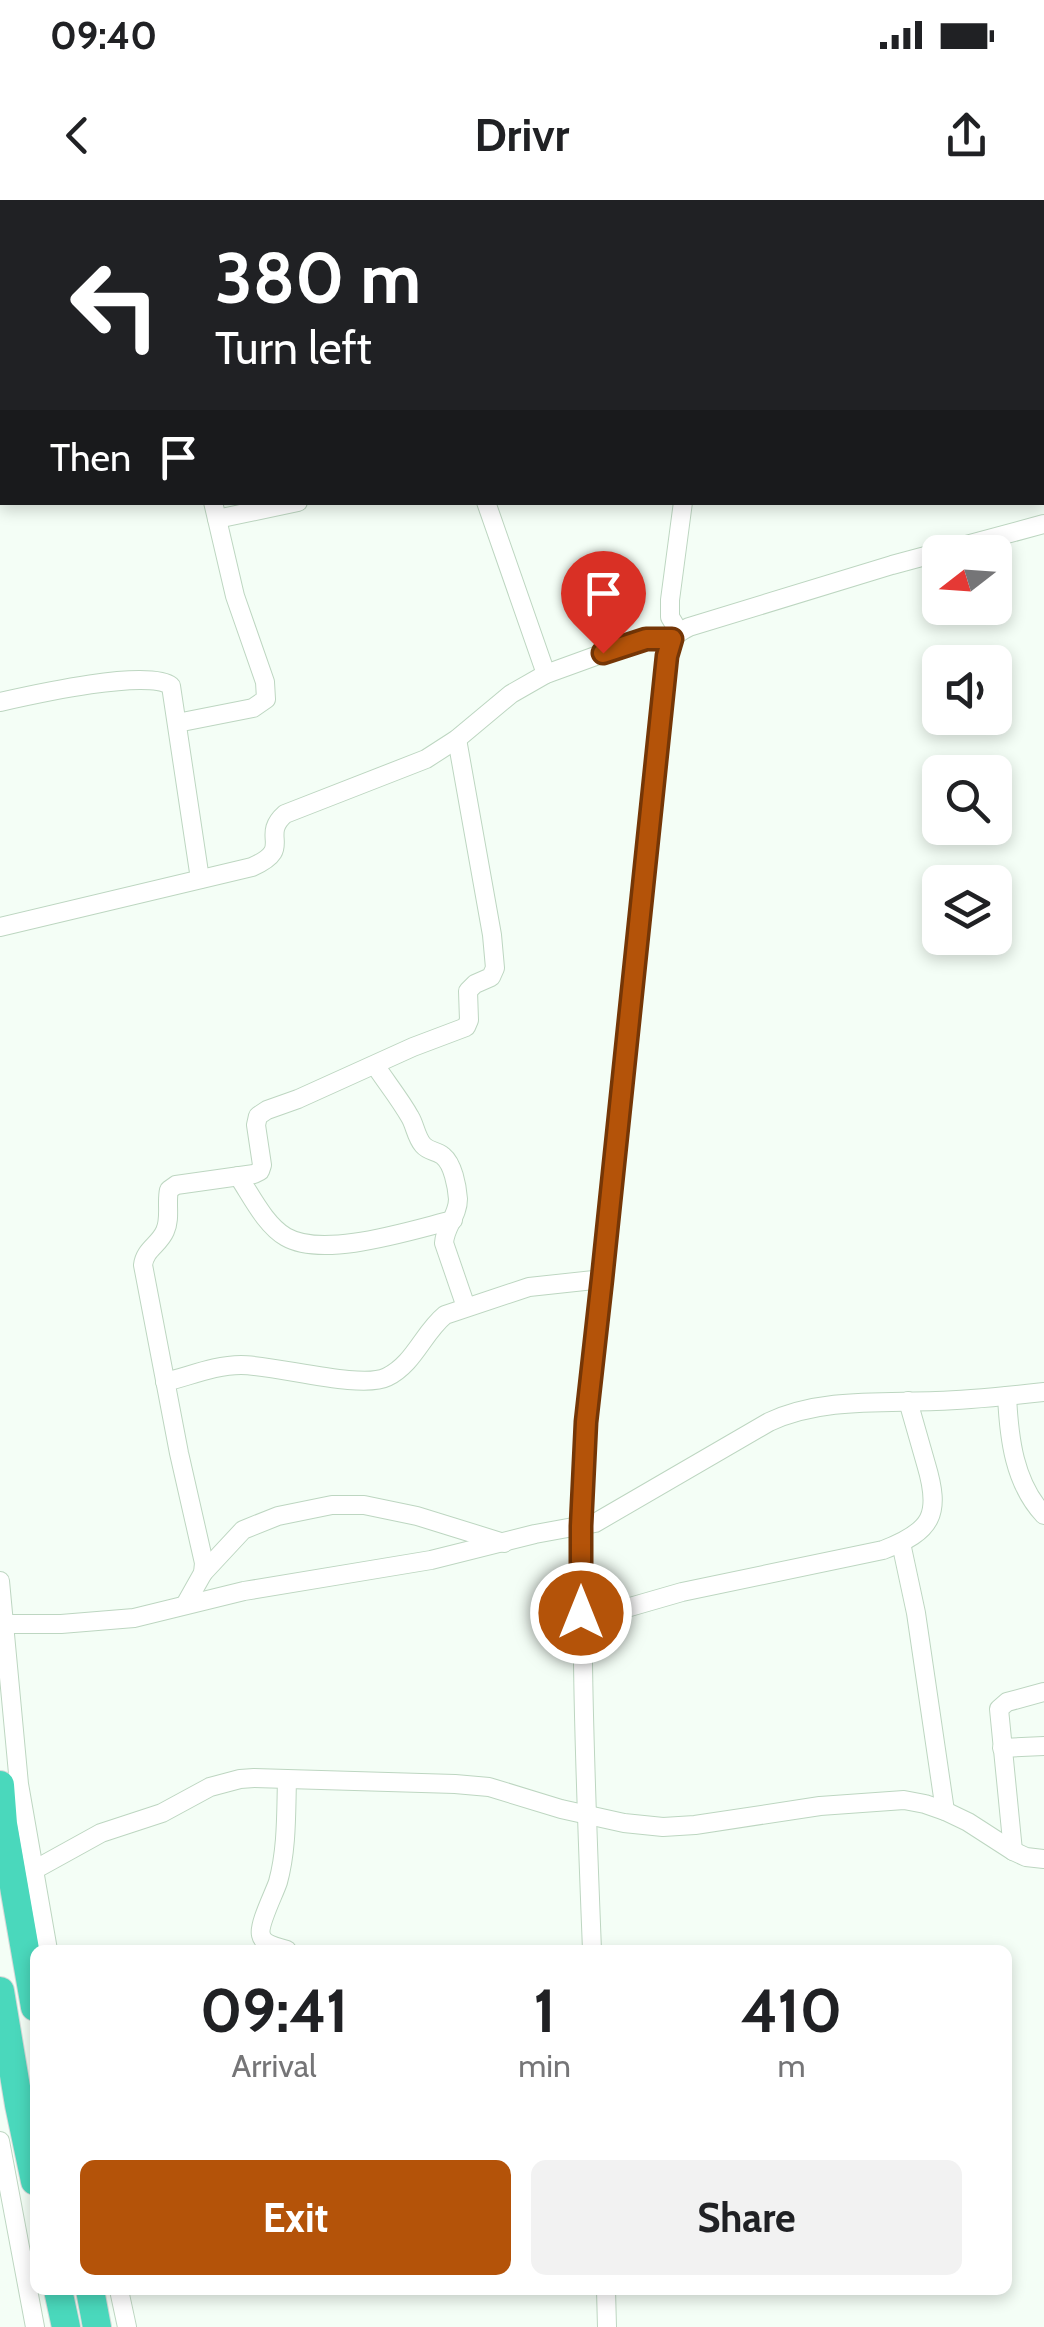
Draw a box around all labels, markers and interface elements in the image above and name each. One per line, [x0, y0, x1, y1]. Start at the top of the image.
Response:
text: 09:40 [50, 12, 157, 59]
icon: back [50, 108, 105, 163]
text: Drivr [475, 108, 569, 162]
icon: share [939, 108, 994, 163]
text: 380 m [215, 235, 421, 321]
icon: left [50, 240, 180, 370]
text: Turn left [215, 321, 372, 375]
icon: arrive [151, 430, 206, 485]
text: Then [50, 434, 131, 481]
north arrow [922, 535, 1012, 625]
map controls [922, 535, 1012, 955]
pin [561, 551, 646, 654]
icon: arrive [576, 566, 631, 621]
button: sound [922, 645, 1012, 735]
button: search [922, 755, 1012, 845]
button: layers [922, 865, 1012, 955]
position arrow [529, 1561, 633, 1665]
text: 09:41 [200, 1974, 348, 2047]
text: 1 [533, 1974, 556, 2047]
text: 410 [741, 1974, 842, 2047]
text: Arrival [231, 2046, 317, 2085]
text: min [518, 2046, 571, 2085]
text: m [777, 2046, 805, 2085]
button: Exit [80, 2160, 511, 2275]
button: Share [531, 2160, 962, 2275]

